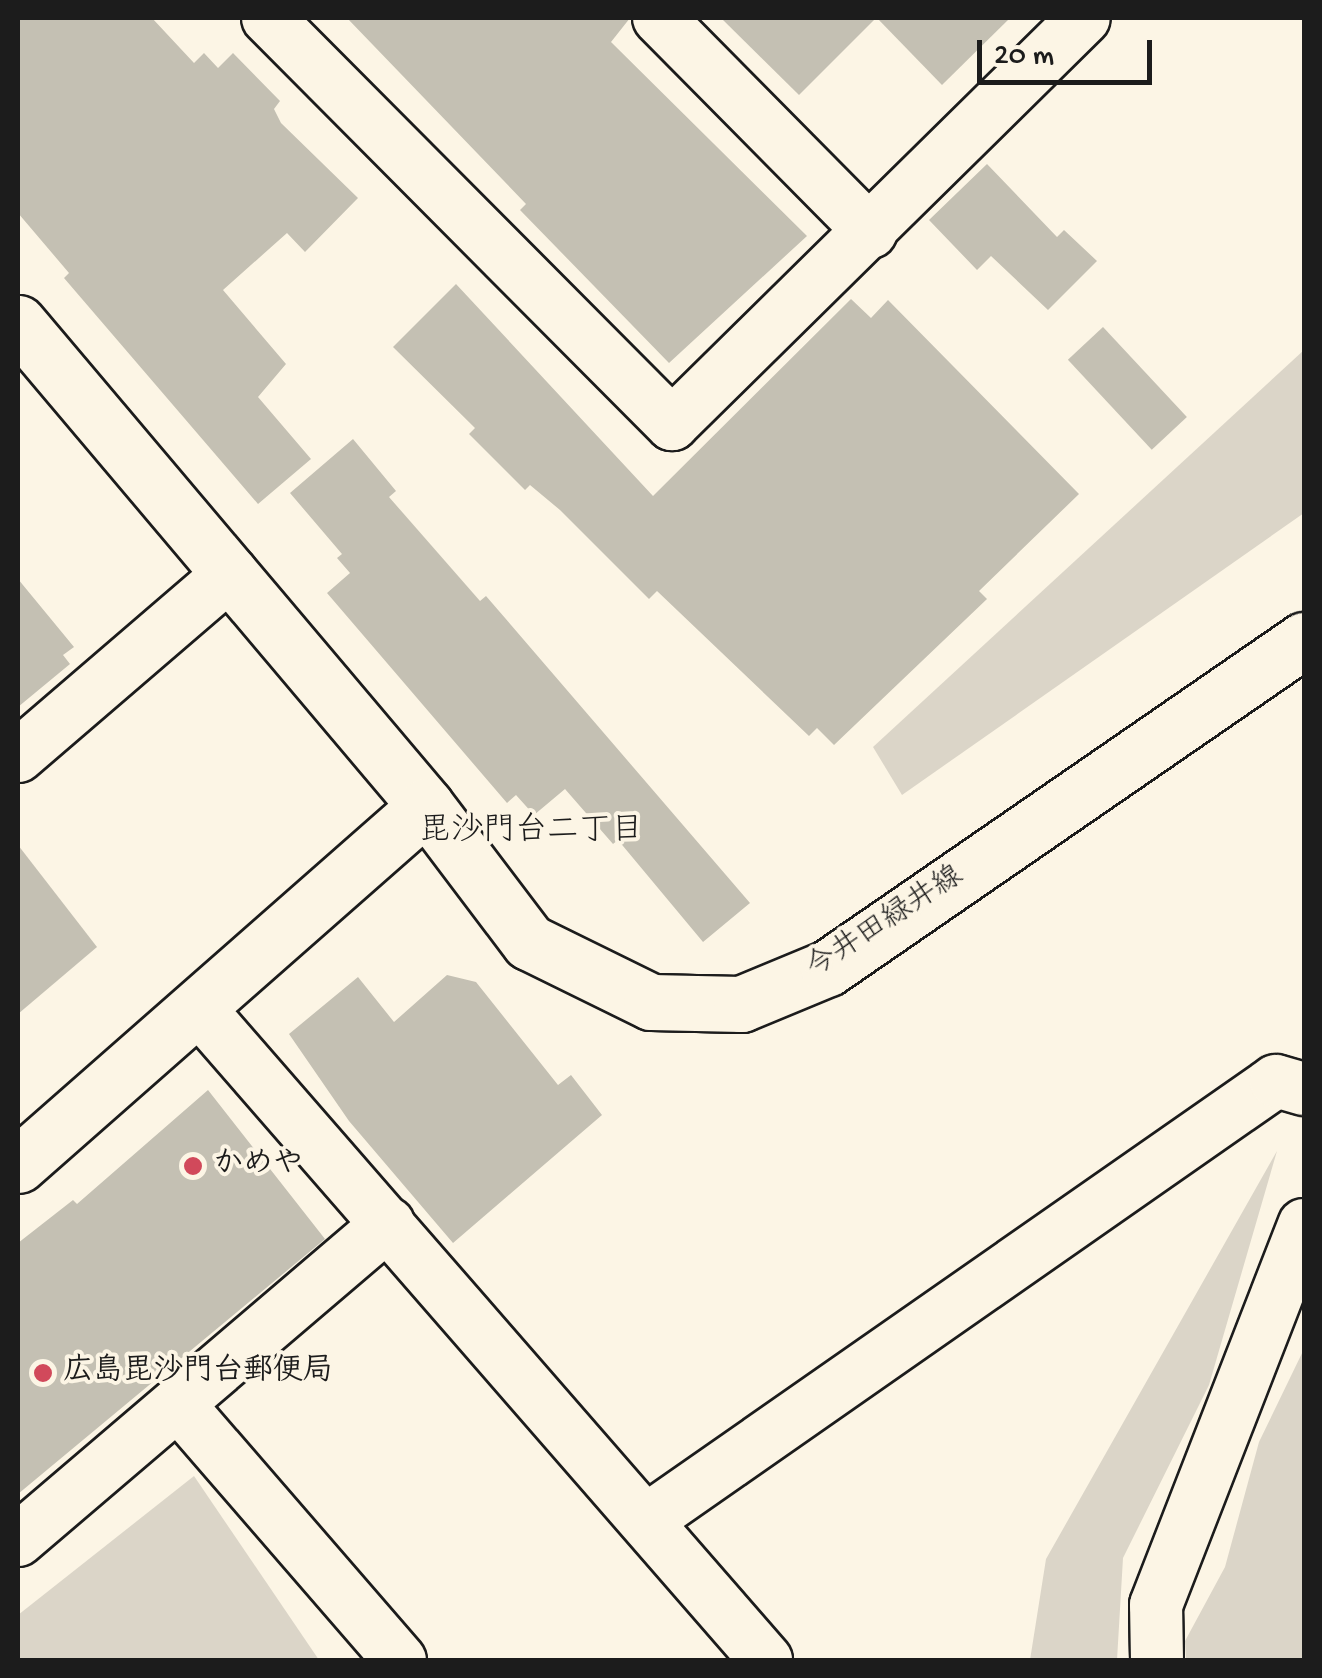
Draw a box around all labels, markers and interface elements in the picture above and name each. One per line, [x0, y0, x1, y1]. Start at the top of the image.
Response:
scale bar [982, 20, 1157, 82]
text: 20 m [994, 40, 1054, 75]
district label: 毘沙門台二丁目 [419, 813, 643, 851]
street label: 今井田緑井線 [801, 860, 971, 988]
place label: かめや [213, 1148, 303, 1184]
marker: かめや [182, 1155, 204, 1177]
place label: 広島毘沙門台郵便局 [63, 1355, 333, 1391]
marker: 広島毘沙門台郵便局 [32, 1362, 54, 1384]

